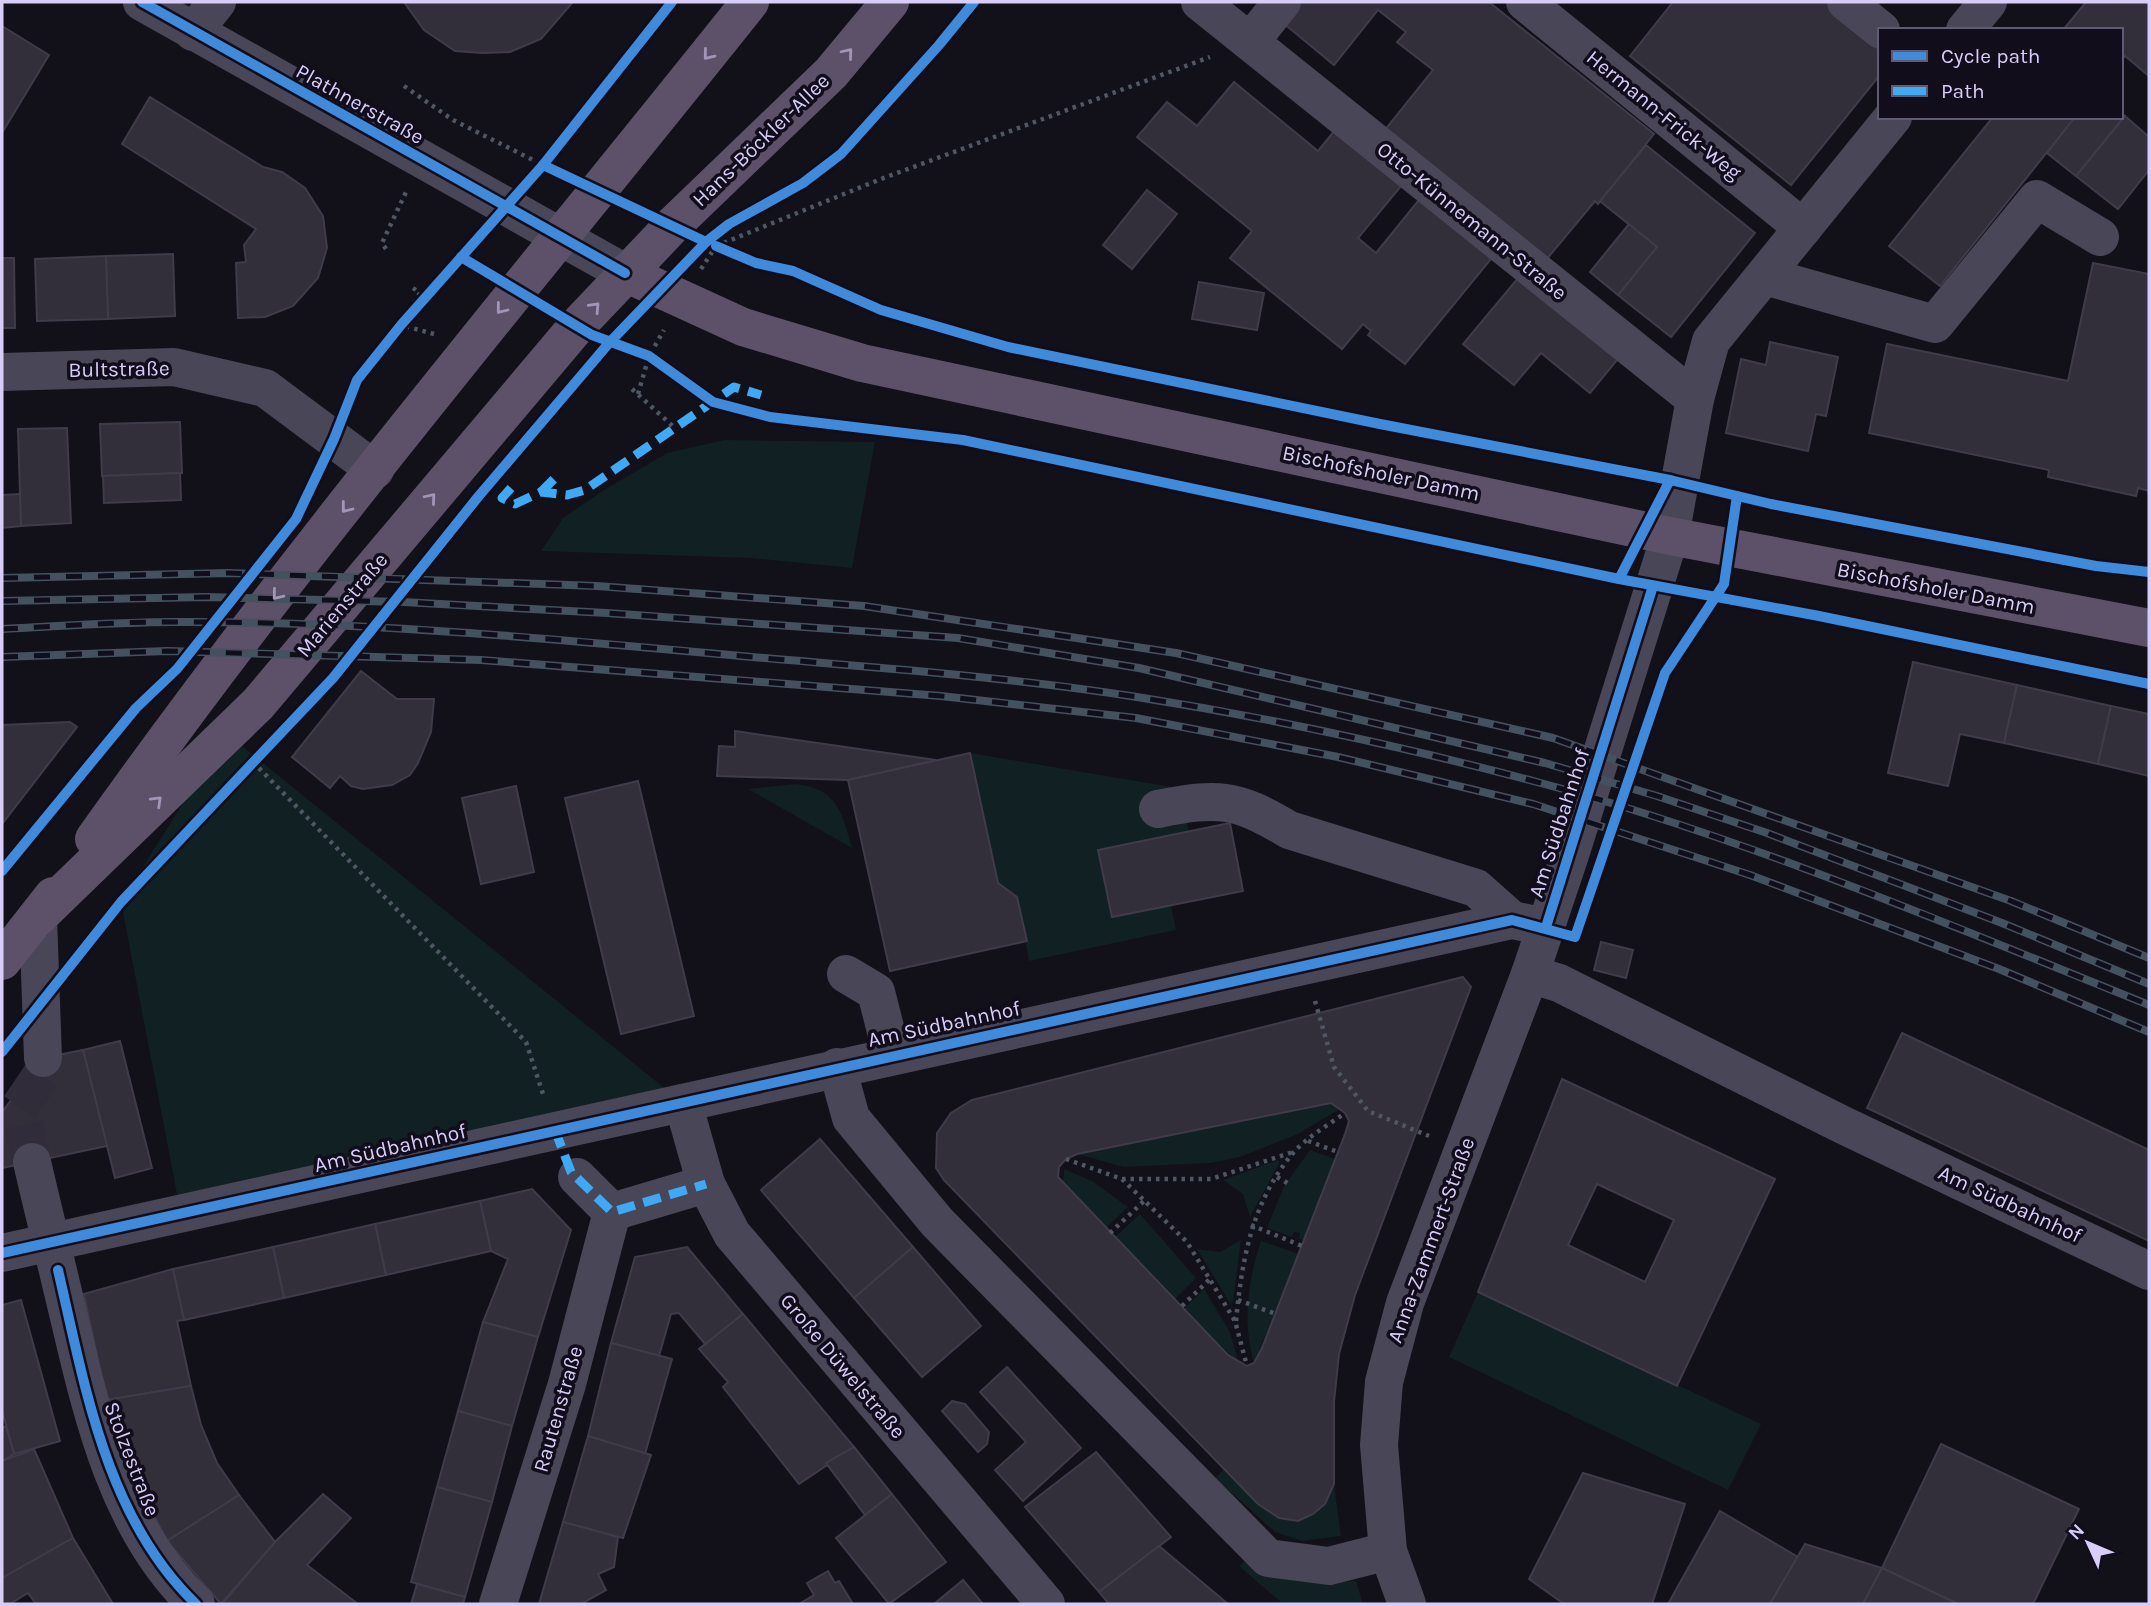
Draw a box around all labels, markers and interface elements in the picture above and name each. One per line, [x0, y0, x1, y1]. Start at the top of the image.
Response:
legend [1878, 28, 2123, 119]
text: Cycle path [1941, 44, 2041, 68]
street label: Hermann-Frick-Weg [1582, 45, 1746, 185]
one-way arrow [703, 48, 716, 60]
one-way arrow [840, 49, 852, 62]
street label: Plathnerstraße [292, 59, 428, 149]
street label: Hans-Böckler-Allee [688, 69, 834, 211]
text: Path [1941, 79, 1985, 103]
street label: Otto-Künnemann-Straße [1372, 137, 1572, 305]
one-way arrow [497, 302, 510, 314]
one-way arrow [587, 302, 599, 315]
street label: Bultstraße [68, 356, 170, 382]
street label: Bischofsholer Damm [1280, 440, 1482, 506]
one-way arrow [423, 494, 435, 507]
one-way arrow [341, 500, 354, 512]
street label: Marienstraße [292, 548, 392, 662]
street label: Bischofsholer Damm [1835, 557, 2037, 619]
one-way arrow [273, 586, 285, 599]
street label: Am Südbahnhof [1524, 745, 1595, 901]
one-way arrow [149, 797, 162, 810]
street label: Am Südbahnhof [866, 996, 1023, 1052]
street label: Am Südbahnhof [312, 1119, 469, 1177]
street label: Anna-Zammert-Straße [1383, 1134, 1479, 1346]
street label: Am Südbahnhof [1935, 1160, 2086, 1248]
street label: Große Düwelstraße [775, 1289, 911, 1443]
street label: Rautenstraße [529, 1343, 587, 1475]
street label: Stolzestraße [99, 1398, 165, 1520]
north arrow [2053, 1508, 2123, 1578]
text: N [2064, 1519, 2089, 1544]

